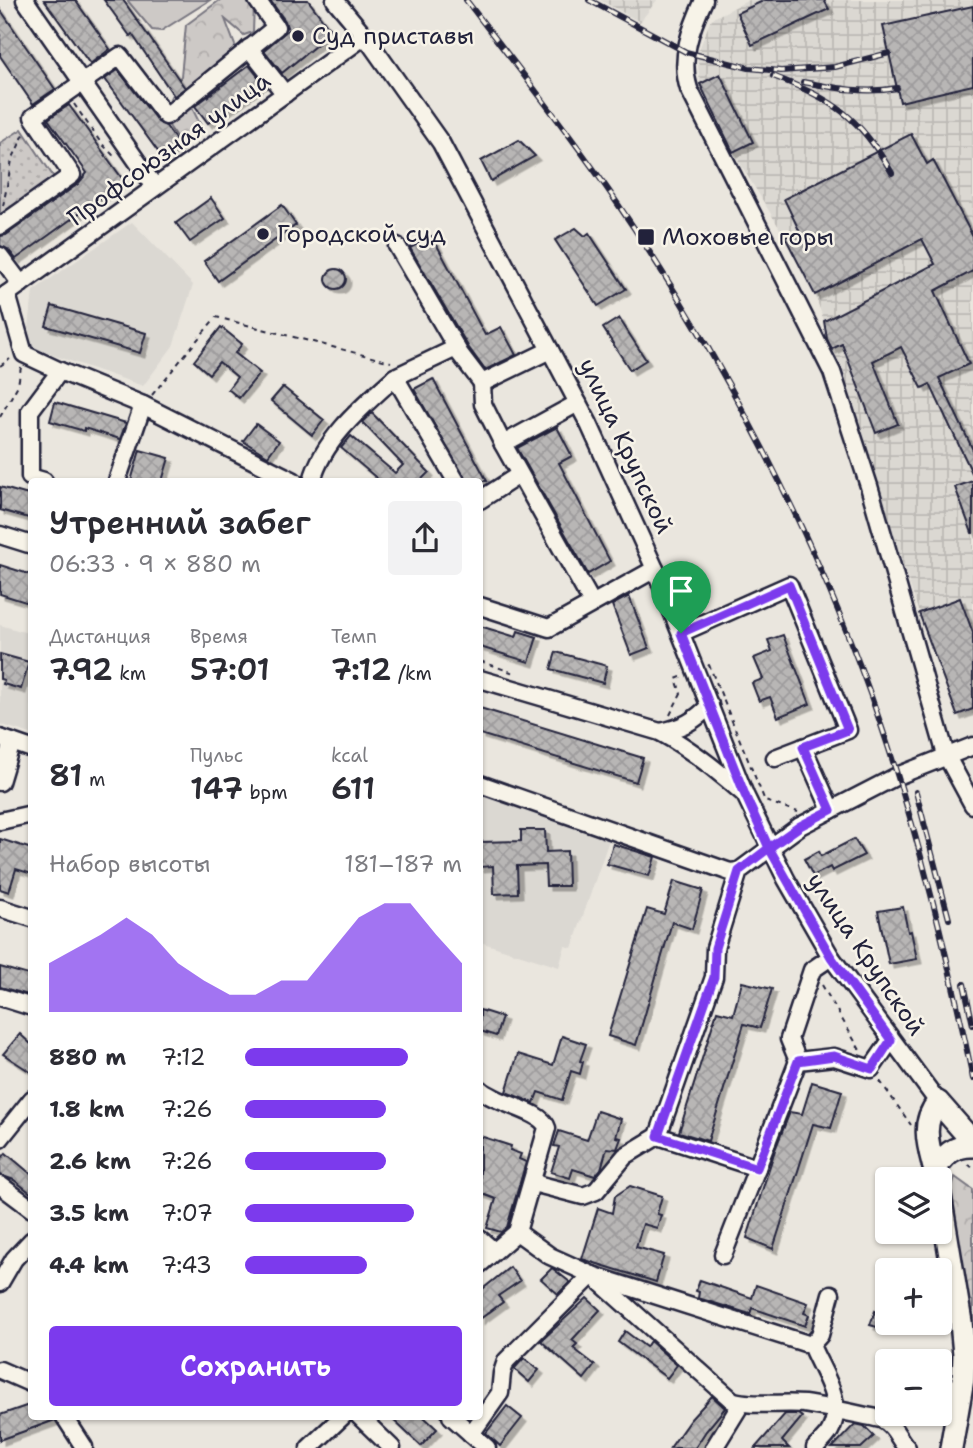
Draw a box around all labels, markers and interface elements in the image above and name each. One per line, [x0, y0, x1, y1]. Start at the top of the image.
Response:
place label: Суд приставы [312, 20, 474, 52]
marker: Суд приставы [290, 28, 306, 44]
street label: Профсоюзная улица [61, 64, 277, 234]
place label: Городской суд [277, 218, 446, 250]
place label: Моховые горы [662, 221, 834, 253]
marker: Городской суд [255, 226, 271, 242]
marker: Моховые горы [636, 227, 656, 247]
street label: улица Крупской [571, 353, 681, 539]
text: Утренний забег [49, 501, 311, 544]
button: share [388, 501, 462, 575]
text: 06:33 · 9 × 880 m [49, 549, 261, 579]
pin [651, 561, 711, 633]
icon: arrive [662, 572, 700, 610]
text: Дистанция [49, 624, 151, 649]
text: Время [190, 624, 248, 649]
text: Темп [331, 624, 377, 649]
text: 7.92 [49, 649, 113, 690]
text: 57:01 [190, 649, 270, 690]
text: 7:12 [331, 649, 391, 690]
text: km [113, 661, 146, 686]
text: /km [391, 661, 432, 686]
text: Пульс [190, 743, 243, 768]
text: kcal [331, 743, 368, 768]
text: 81 [49, 755, 82, 796]
text: m [82, 767, 105, 792]
text: 147 [190, 768, 243, 809]
text: 611 [331, 768, 375, 809]
text: bpm [243, 780, 288, 805]
text: Набор высоты [49, 849, 210, 879]
text: 181–187 m [344, 849, 462, 879]
street label: улица Крупской [800, 866, 932, 1042]
text: 880 m [49, 1042, 126, 1072]
text: 7:12 [161, 1042, 205, 1072]
text: 1.8 km [49, 1094, 124, 1124]
text: 7:26 [161, 1094, 213, 1124]
text: 2.6 km [49, 1146, 131, 1176]
text: 7:26 [161, 1146, 213, 1176]
map controls [875, 1167, 952, 1426]
button: layers [875, 1167, 952, 1244]
text: 3.5 km [49, 1198, 129, 1228]
text: 7:07 [161, 1198, 213, 1228]
text: 4.4 km [49, 1250, 129, 1280]
text: 7:43 [161, 1250, 212, 1280]
button: + [875, 1258, 952, 1335]
button: Сохранить [49, 1326, 462, 1406]
button: − [875, 1349, 952, 1426]

